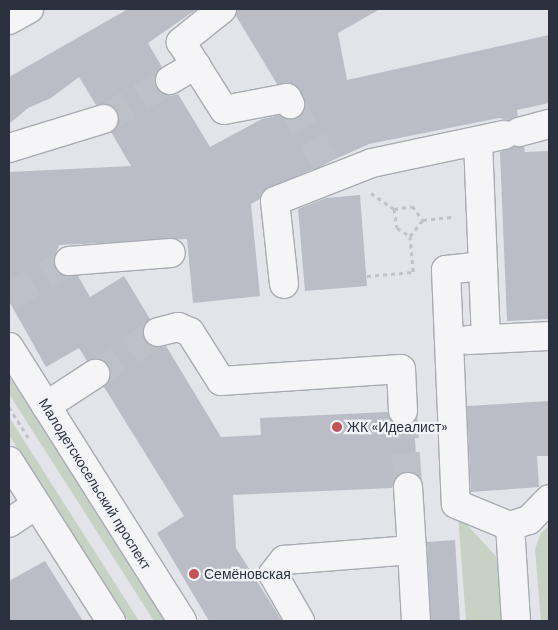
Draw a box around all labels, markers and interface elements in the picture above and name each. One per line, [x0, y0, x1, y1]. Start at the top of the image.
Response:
street label: Малодетскосельский проспект [35, 395, 155, 573]
place label: ЖК «Идеалист» [347, 419, 448, 435]
marker: ЖК «Идеалист» [331, 421, 343, 433]
place label: Семёновская [204, 566, 291, 582]
marker: Семёновская [188, 568, 200, 580]

